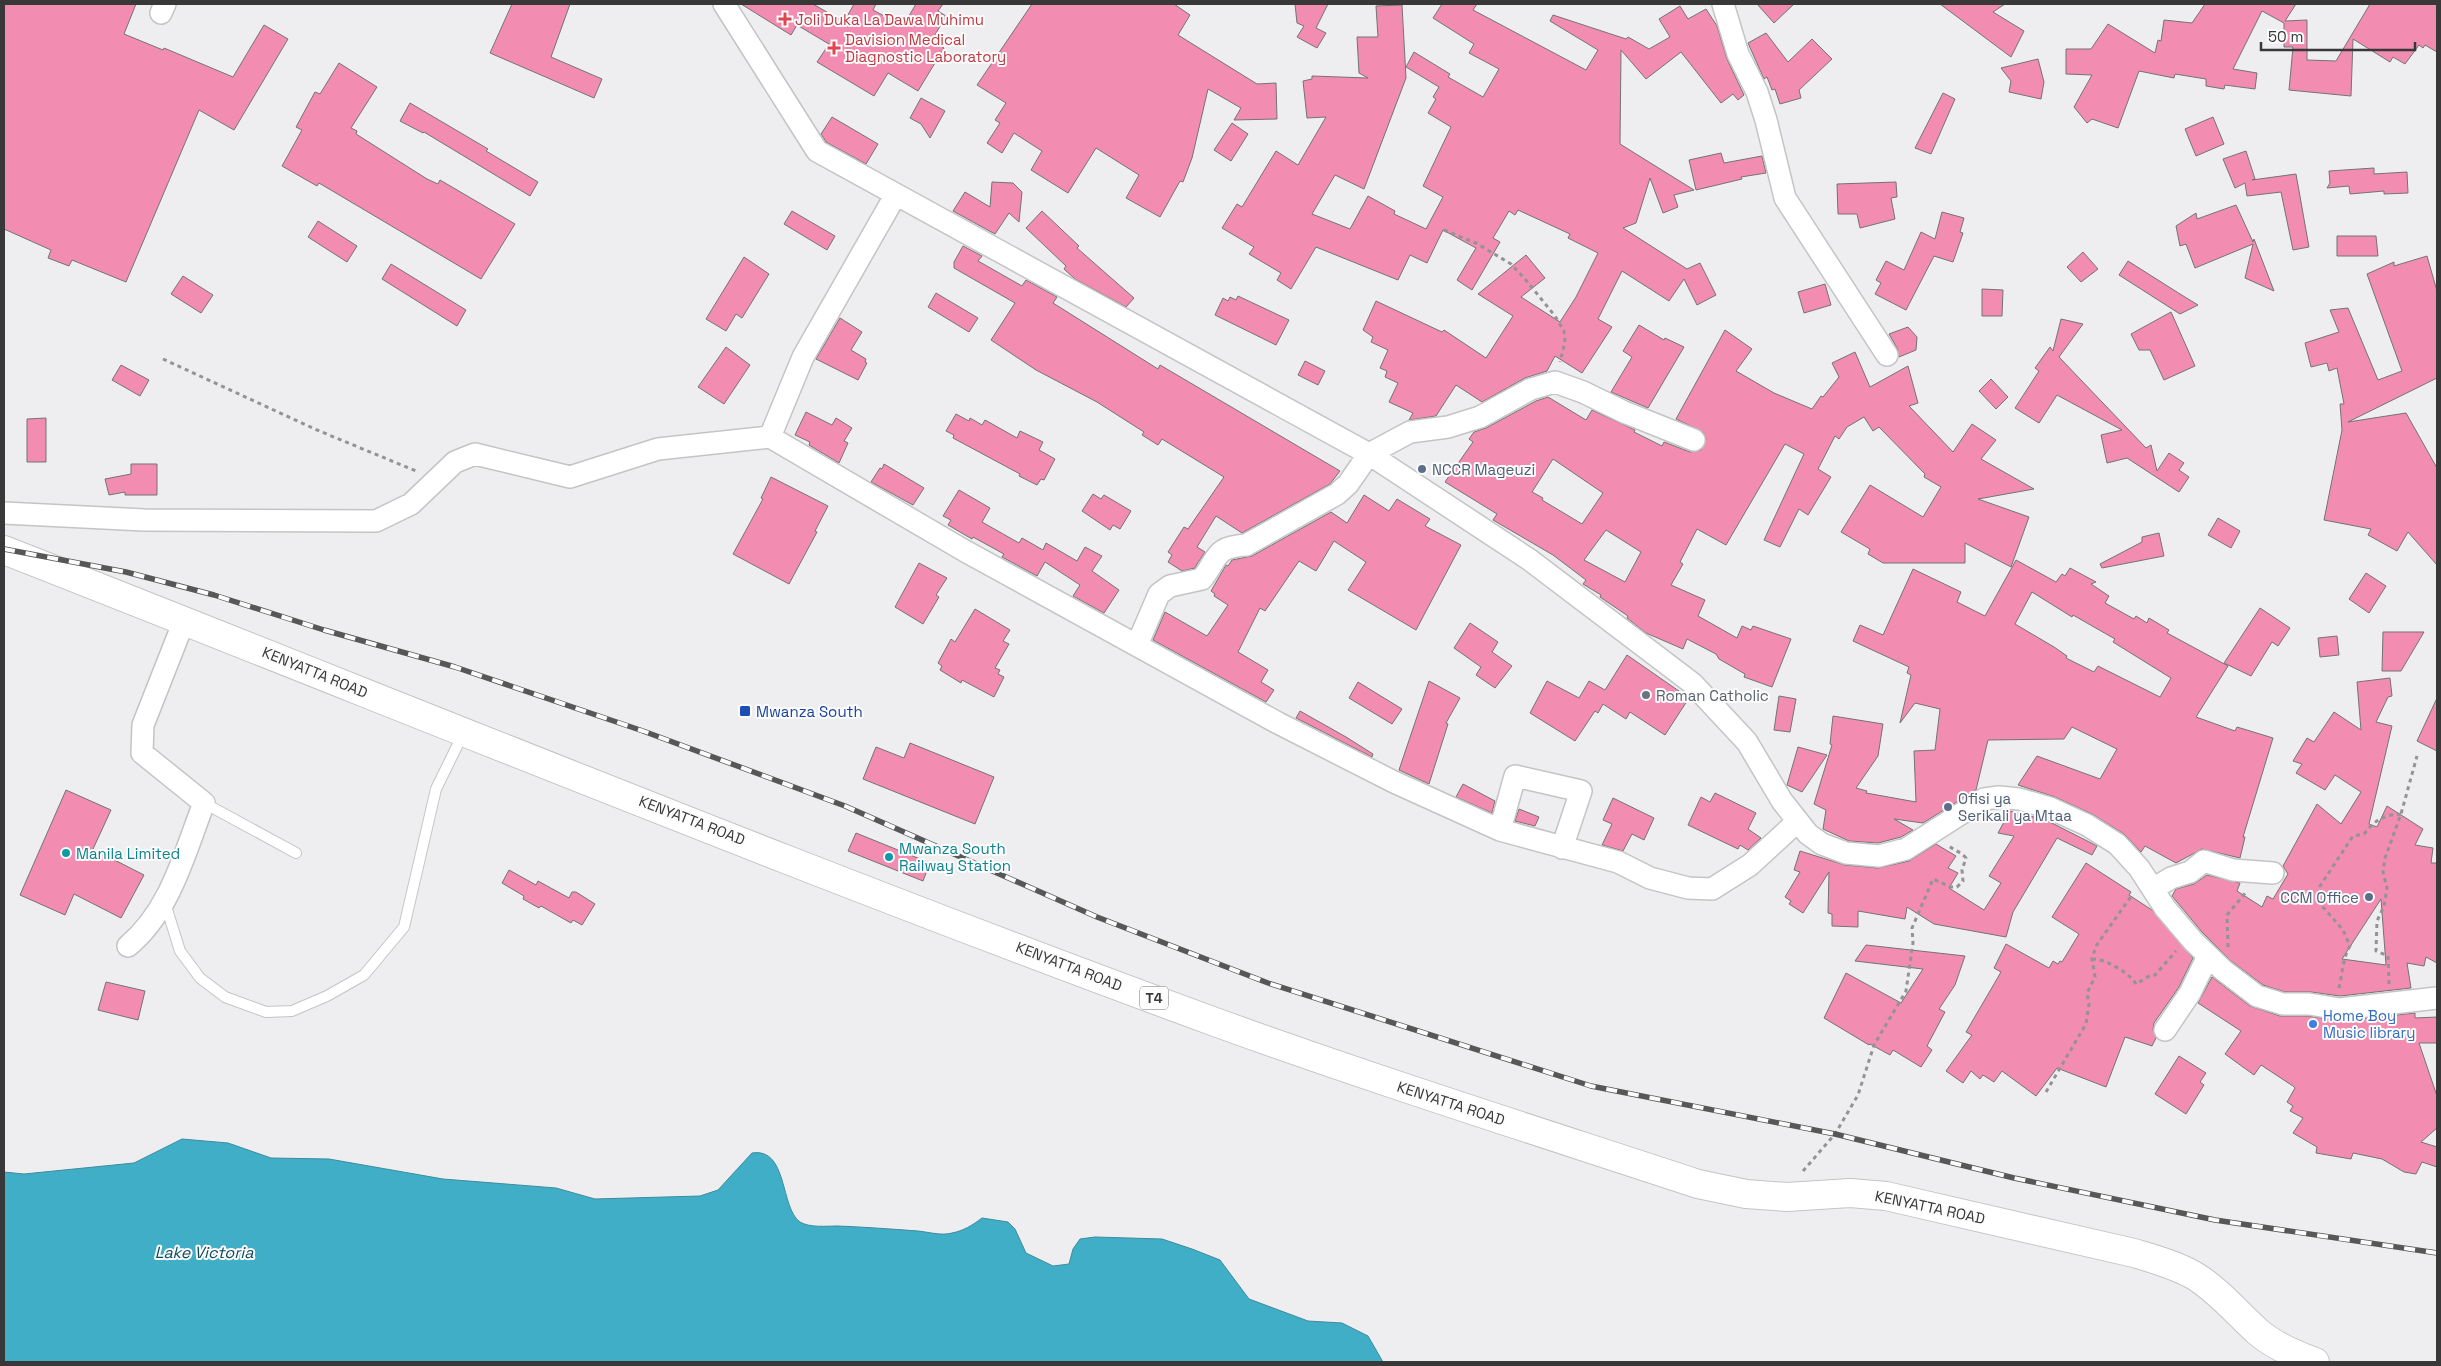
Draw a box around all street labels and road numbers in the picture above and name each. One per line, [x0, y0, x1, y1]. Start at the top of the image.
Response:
street label: KENYATTA ROAD [259, 642, 371, 702]
street label: KENYATTA ROAD [636, 791, 748, 849]
street label: KENYATTA ROAD [1013, 937, 1125, 995]
road number: T4 [1140, 986, 1168, 1010]
street label: KENYATTA ROAD [1395, 1077, 1507, 1129]
street label: KENYATTA ROAD [1873, 1186, 1987, 1228]

